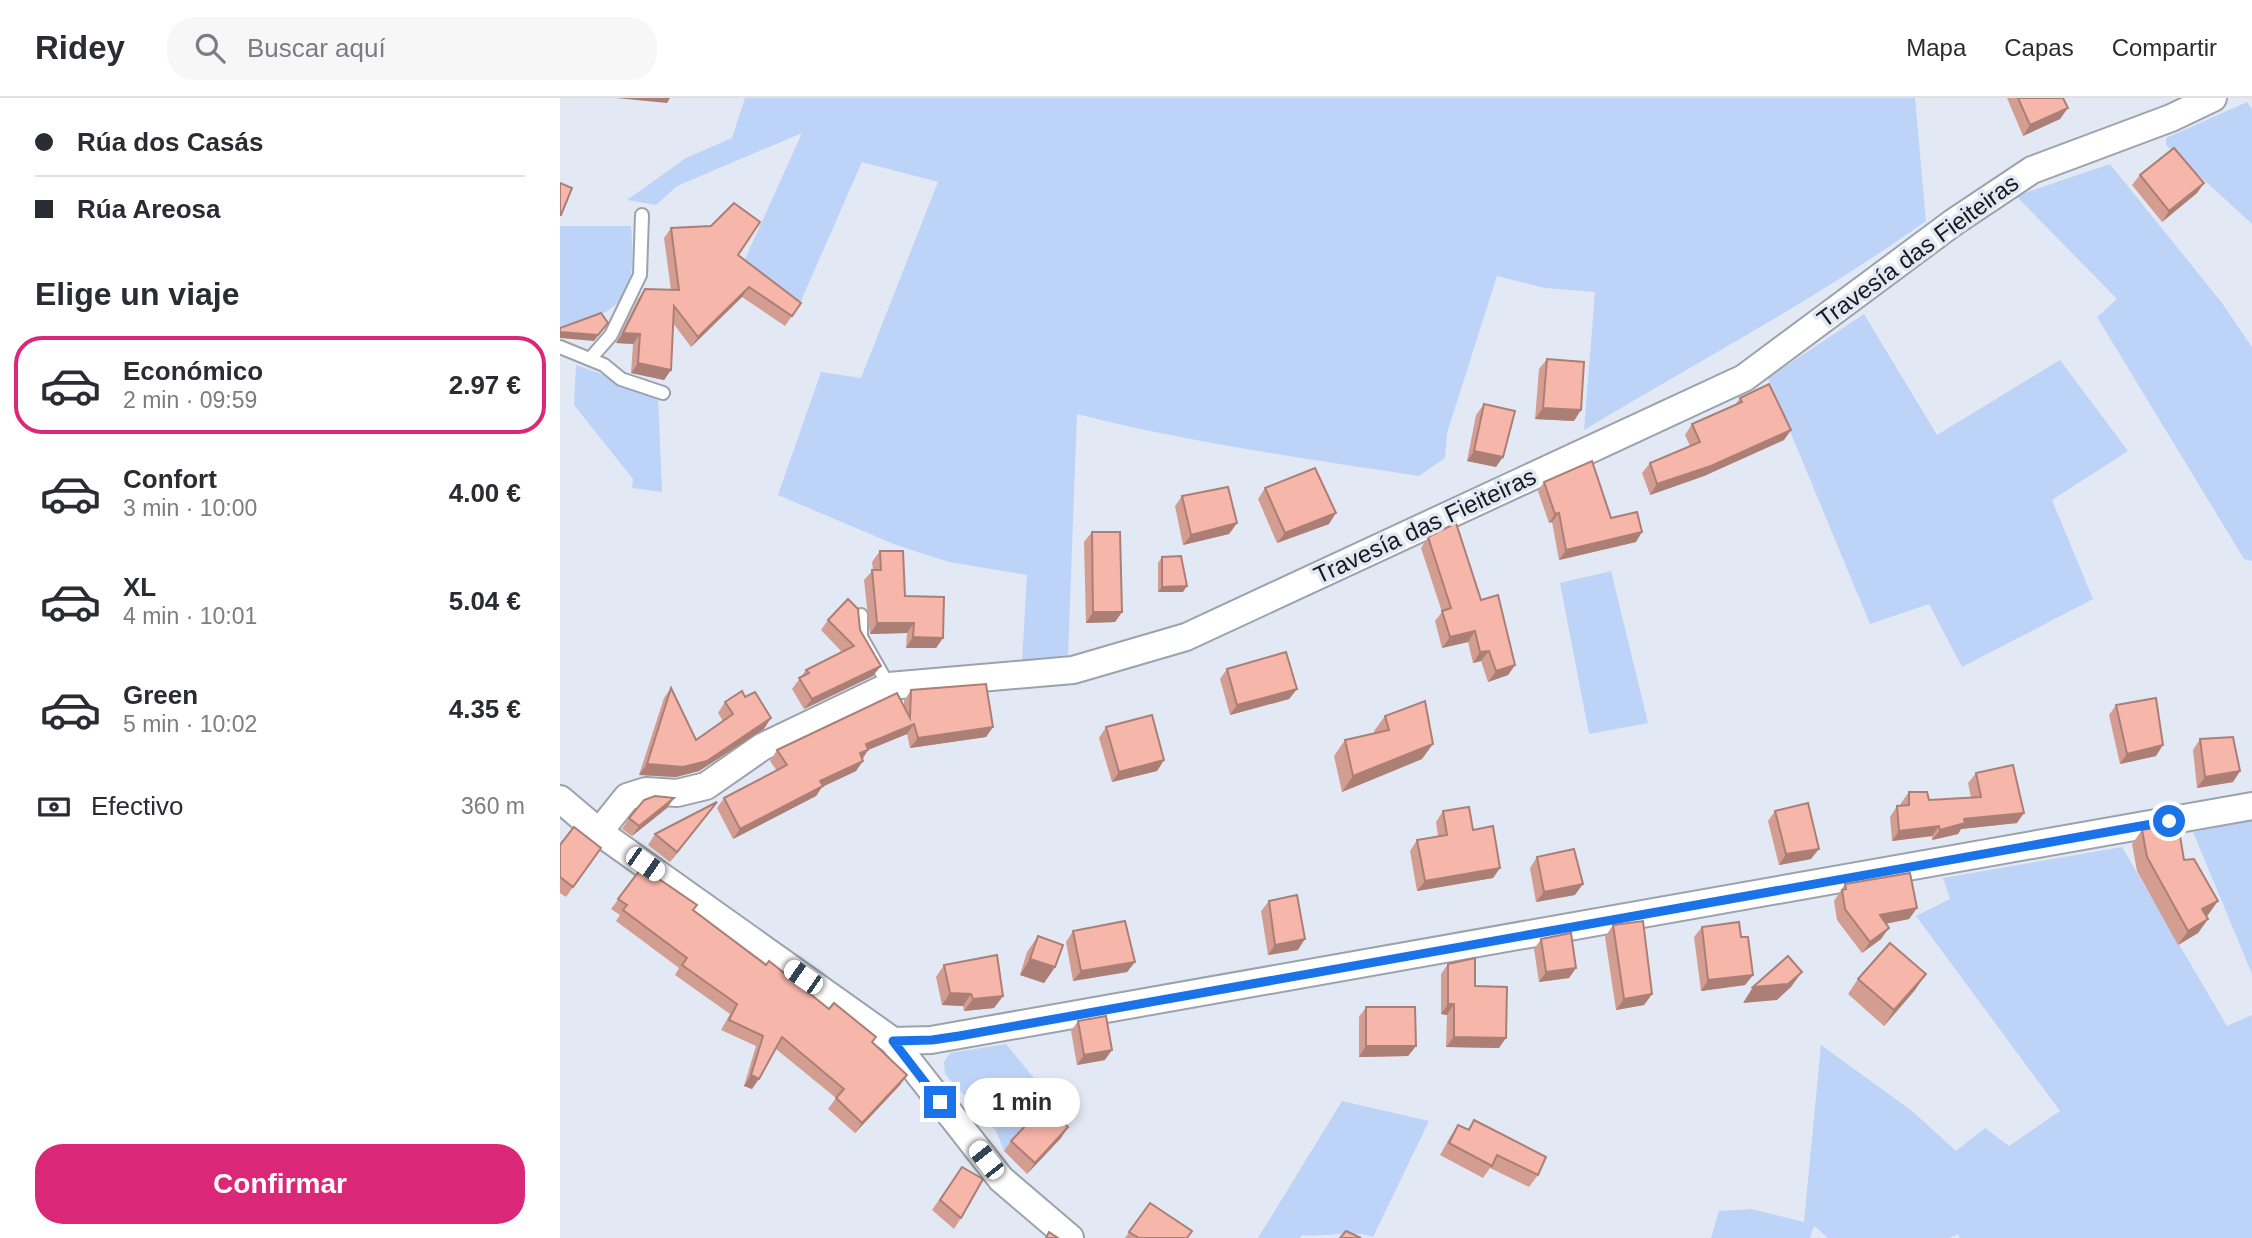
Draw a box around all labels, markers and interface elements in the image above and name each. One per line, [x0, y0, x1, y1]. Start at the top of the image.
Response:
search box [167, 17, 657, 80]
text: Ridey [35, 29, 125, 66]
icon: search [191, 29, 229, 67]
text: Buscar aquí [247, 33, 386, 63]
text: Mapa [1906, 34, 1966, 61]
text: Capas [2004, 34, 2074, 61]
text: Compartir [2112, 34, 2217, 61]
text: Rúa dos Casás [77, 127, 263, 157]
street label: Travesía das Fieiteiras [1812, 169, 2023, 333]
text: Rúa Areosa [77, 194, 221, 224]
text: Elige un viaje [35, 276, 240, 312]
icon: car [39, 354, 102, 417]
text: Económico [123, 356, 263, 386]
text: 2.97 € [449, 370, 521, 400]
text: 2 min · 09:59 [123, 387, 257, 413]
icon: car [39, 462, 102, 525]
street label: Travesía das Fieiteiras [1309, 462, 1540, 589]
text: Confort [123, 464, 217, 494]
text: 4.00 € [449, 478, 521, 508]
text: 3 min · 10:00 [123, 495, 257, 521]
icon: car [39, 570, 102, 633]
text: XL [123, 572, 156, 602]
text: 5.04 € [449, 586, 521, 616]
text: 4 min · 10:01 [123, 603, 257, 629]
icon: car [39, 678, 102, 741]
text: Green [123, 680, 198, 710]
text: 4.35 € [449, 694, 521, 724]
text: 5 min · 10:02 [123, 711, 257, 737]
icon: cash [35, 788, 73, 826]
text: Efectivo [91, 791, 184, 821]
text: 360 m [461, 793, 525, 819]
route start [2153, 805, 2185, 837]
car [622, 843, 669, 885]
car [780, 956, 827, 998]
callout: 1 min [964, 1077, 1080, 1126]
route end [924, 1086, 956, 1118]
text: 1 min [992, 1089, 1052, 1115]
car [965, 1137, 1008, 1183]
button: Confirmar [35, 1144, 525, 1224]

